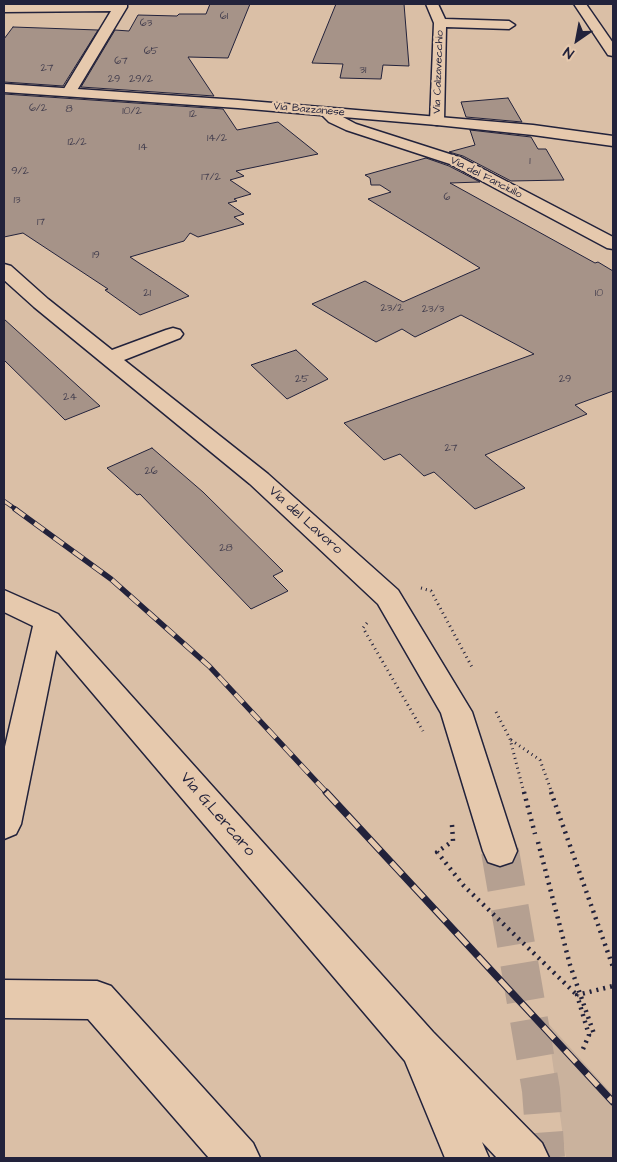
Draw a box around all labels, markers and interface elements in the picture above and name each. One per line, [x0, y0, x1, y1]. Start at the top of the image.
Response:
house number: 61 [220, 10, 228, 24]
north arrow [552, 15, 602, 65]
house number: 63 [140, 17, 152, 31]
street label: Via Calzavecchio [431, 30, 447, 114]
text: N [560, 42, 578, 63]
house number: 65 [144, 45, 158, 59]
house number: 67 [114, 55, 128, 69]
house number: 27 [40, 62, 54, 76]
house number: 31 [359, 64, 367, 78]
house number: 29 [108, 73, 120, 87]
house number: 29/2 [129, 73, 153, 87]
street label: Via Bazzanese [273, 100, 345, 120]
house number: 6/2 [29, 102, 47, 116]
house number: 8 [65, 103, 73, 117]
house number: 10/2 [122, 105, 142, 119]
house number: 12 [189, 108, 197, 122]
house number: 14/2 [207, 132, 227, 146]
house number: 12/2 [67, 136, 87, 150]
house number: 14 [139, 141, 147, 155]
street label: Via del Fanciullo [448, 154, 524, 202]
house number: 1 [529, 155, 531, 169]
house number: 9/2 [11, 165, 29, 179]
house number: 17/2 [201, 171, 221, 185]
house number: 6 [444, 191, 450, 205]
house number: 13 [13, 194, 21, 208]
house number: 17 [37, 216, 45, 230]
house number: 19 [92, 249, 100, 263]
house number: 21 [143, 287, 151, 301]
house number: 10 [595, 287, 603, 301]
house number: 23/2 [380, 302, 404, 316]
house number: 23/3 [422, 303, 444, 317]
house number: 25 [295, 373, 309, 387]
house number: 29 [559, 373, 571, 387]
house number: 24 [63, 391, 77, 405]
house number: 27 [444, 442, 458, 456]
house number: 26 [144, 465, 158, 479]
street label: Via del Lavoro [265, 483, 345, 559]
house number: 28 [219, 542, 233, 556]
street label: Via G.Lercaro [175, 769, 259, 861]

